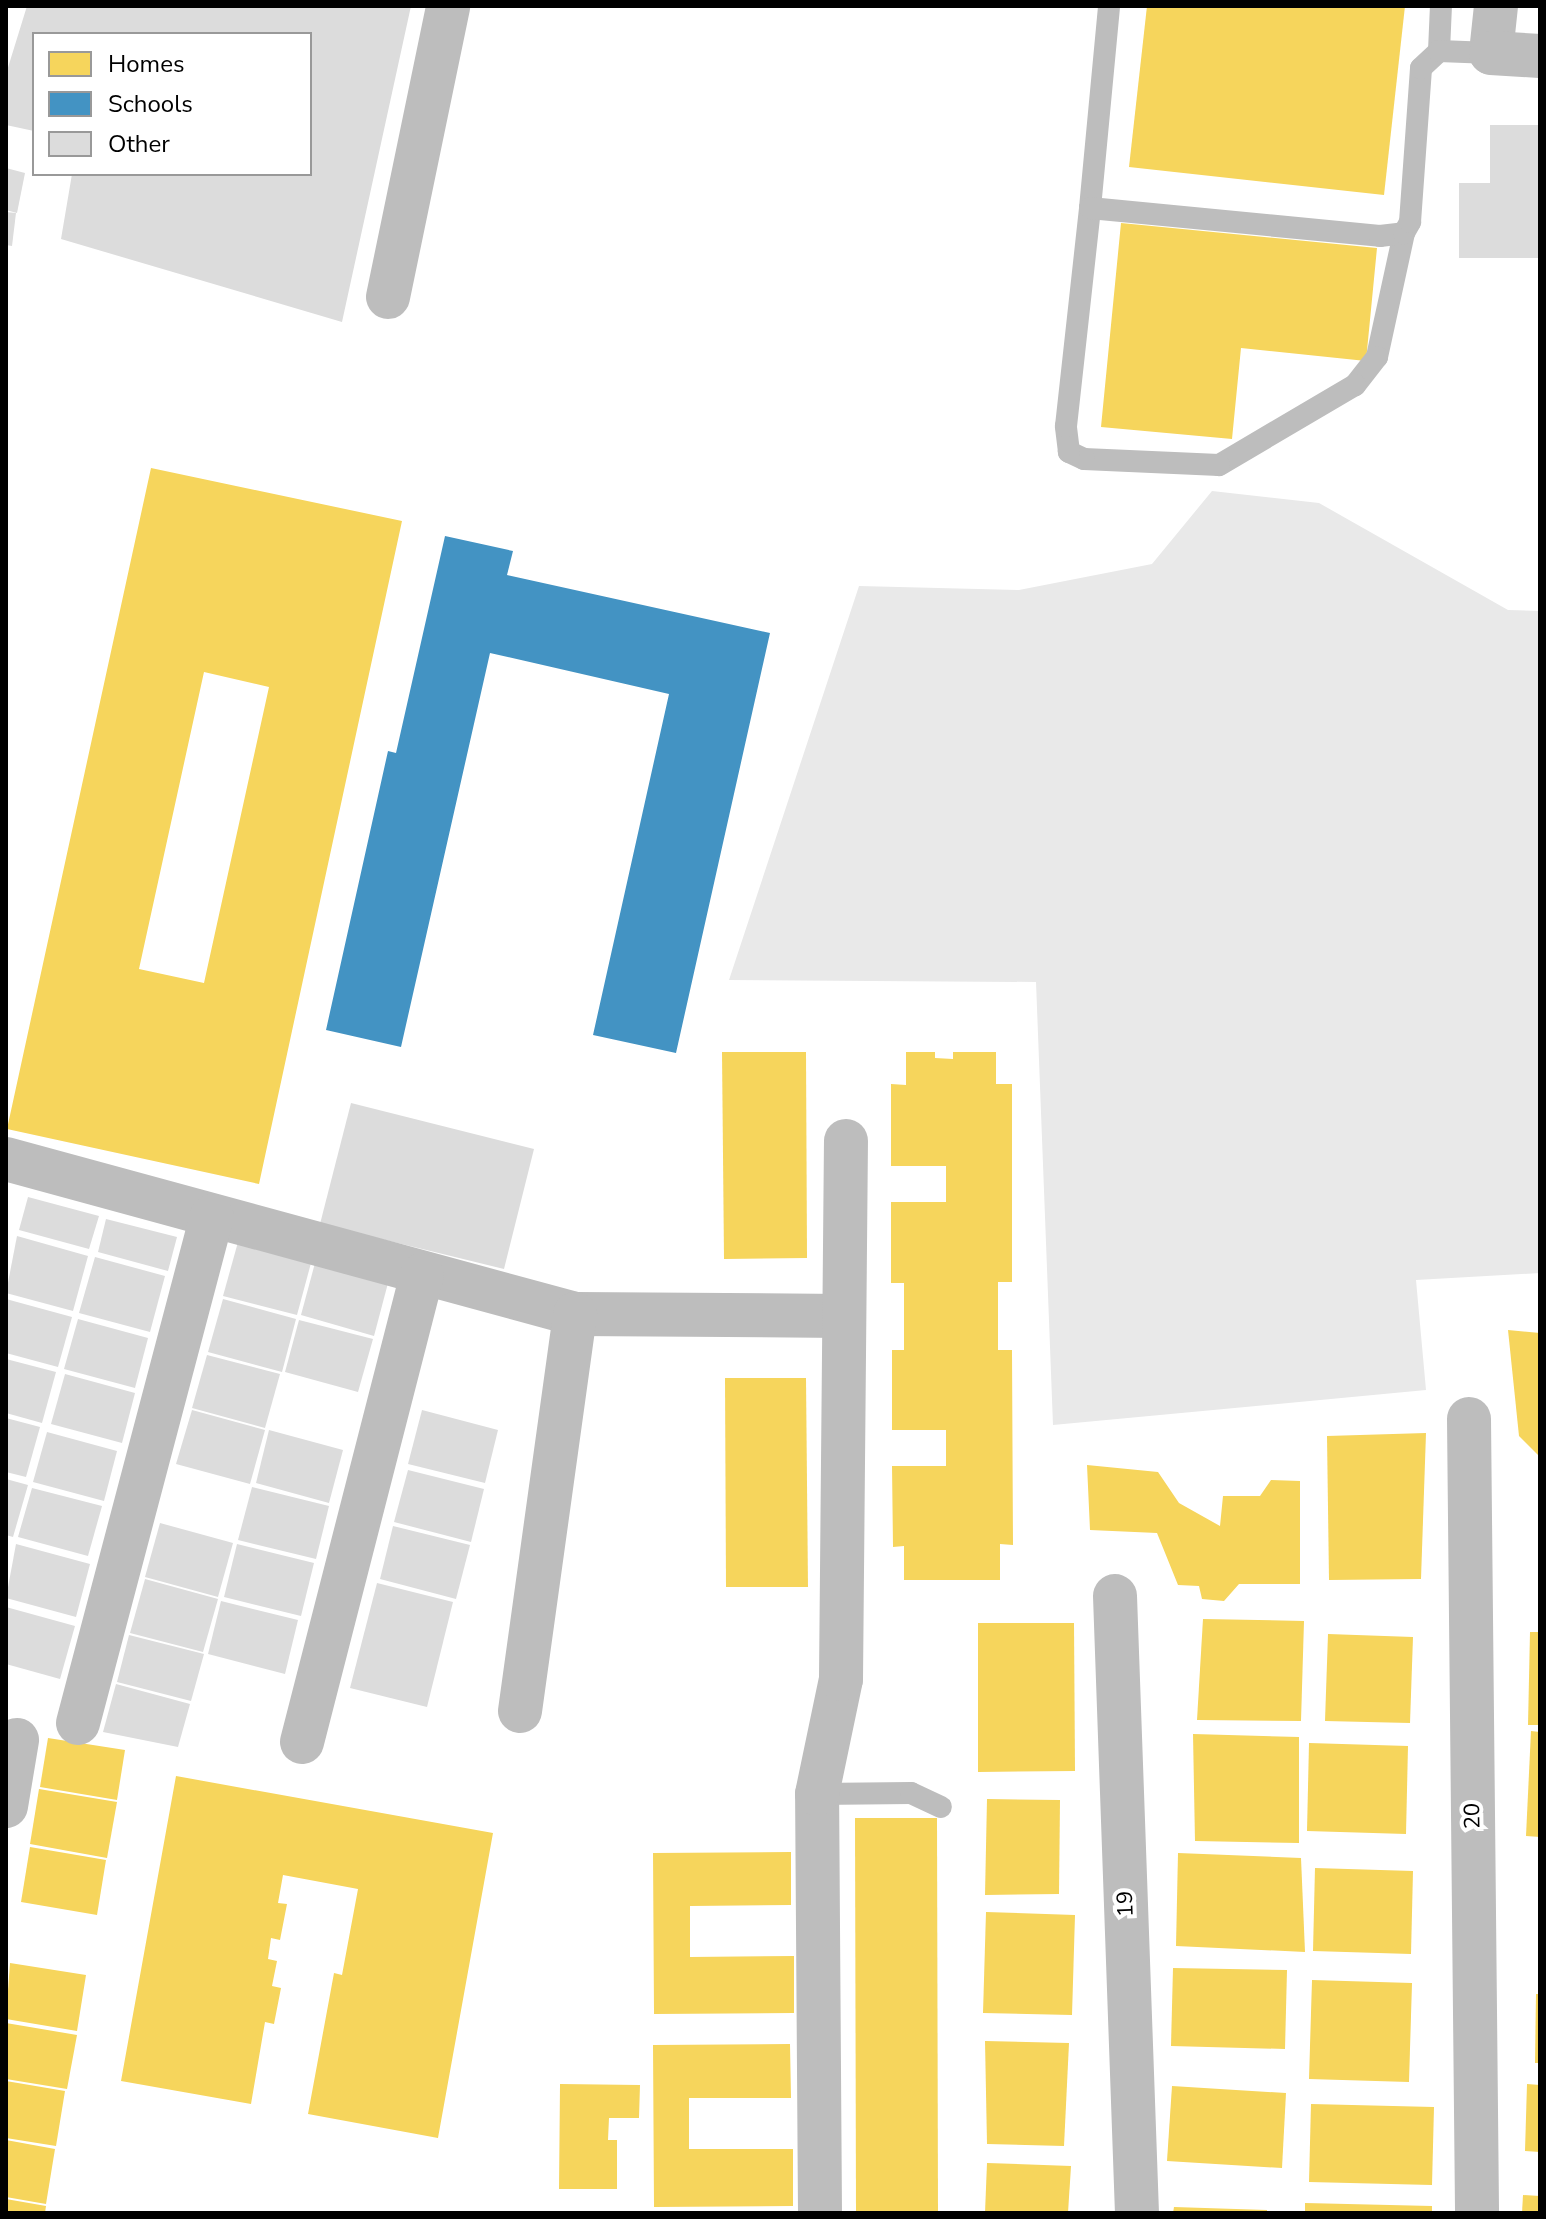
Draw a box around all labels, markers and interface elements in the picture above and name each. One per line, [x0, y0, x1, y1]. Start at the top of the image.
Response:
legend [32, 32, 312, 176]
text: Homes [108, 48, 184, 80]
text: Schools [108, 88, 193, 120]
text: Other [108, 128, 170, 160]
street label: 20 [1460, 1803, 1486, 1829]
street label: 19 [1112, 1890, 1140, 1918]

